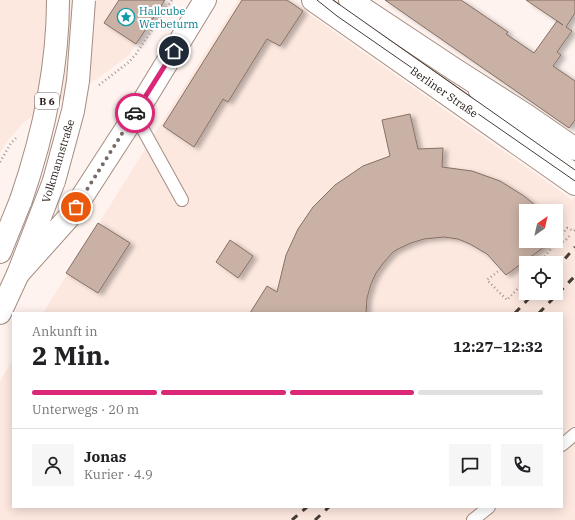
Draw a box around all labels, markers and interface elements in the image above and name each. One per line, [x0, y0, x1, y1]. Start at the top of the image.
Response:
place label: Hallcube Werbeturm [139, 4, 199, 31]
place icon: Hallcube Werbeturm [116, 7, 136, 27]
pin [157, 34, 191, 68]
icon: home [163, 40, 185, 62]
street label: Berliner Straße [407, 63, 481, 121]
road number: B 6 [35, 93, 59, 109]
courier [115, 93, 155, 133]
icon: car [124, 102, 146, 124]
street label: Volkmannstraße [39, 118, 77, 204]
pin [59, 190, 93, 224]
icon: bag [65, 196, 87, 218]
north arrow [519, 204, 563, 248]
map controls [519, 204, 563, 300]
button: locate [519, 256, 563, 300]
text: Ankunft in [32, 323, 98, 340]
text: 12:27–12:32 [453, 337, 543, 356]
text: 2 Min. [32, 338, 110, 372]
text: Unterwegs · 20 m [32, 401, 139, 418]
button: person [32, 444, 74, 486]
button: chat [449, 444, 491, 486]
button: phone [501, 444, 543, 486]
text: Jonas [84, 447, 126, 466]
text: Kurier · 4.9 [84, 466, 153, 483]

